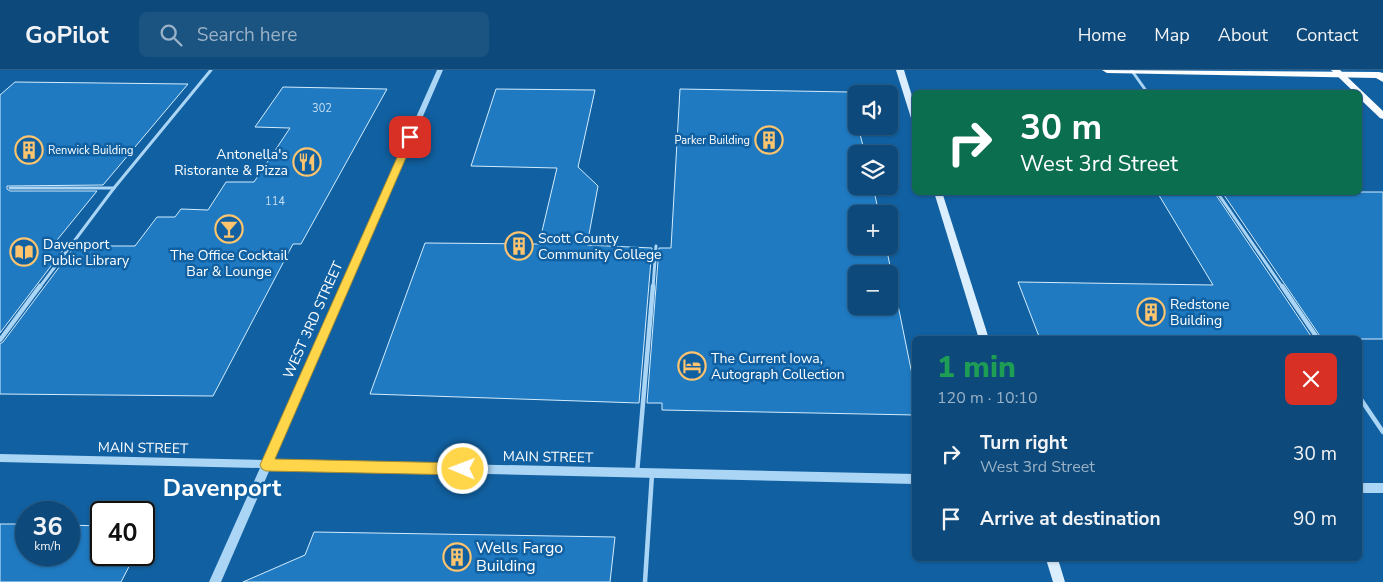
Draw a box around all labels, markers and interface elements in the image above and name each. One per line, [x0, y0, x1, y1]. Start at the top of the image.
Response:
search box [139, 12, 489, 57]
text: GoPilot [25, 19, 109, 51]
icon: search [157, 21, 185, 49]
text: Search here [197, 22, 297, 48]
text: Home [1078, 23, 1126, 47]
text: Map [1154, 23, 1190, 47]
text: About [1218, 23, 1268, 47]
text: Contact [1296, 23, 1358, 47]
map controls [848, 85, 898, 315]
button: sound [848, 85, 898, 135]
house number: 302 [312, 101, 332, 116]
text: 30 m [1020, 104, 1102, 151]
icon: right [937, 110, 1002, 175]
pin [389, 116, 431, 158]
icon: arrive [396, 123, 424, 151]
building icon: Parker Building [754, 125, 784, 155]
place label: Parker Building [675, 133, 750, 148]
building icon: Renwick Building [14, 135, 44, 165]
place label: Renwick Building [48, 143, 134, 158]
place label: Antonella's Ristorante & Pizza [174, 145, 288, 180]
button: layers [848, 145, 898, 195]
restaurant icon: Antonella's Ristorante & Pizza [292, 147, 322, 177]
text: West 3rd Street [1020, 149, 1178, 179]
house number: 114 [265, 194, 285, 209]
button: + [848, 205, 898, 255]
bar icon: The Office Cocktail Bar & Lounge [214, 214, 244, 244]
place label: Scott County Community College [538, 229, 662, 264]
building icon: Scott County Community College [504, 231, 534, 261]
place label: Davenport Public Library [43, 235, 130, 270]
library icon: Davenport Public Library [9, 237, 39, 267]
place label: The Office Cocktail Bar & Lounge [170, 246, 289, 281]
street label: WEST 3RD STREET [279, 258, 348, 382]
button: − [848, 265, 898, 315]
place label: Redstone Building [1170, 295, 1230, 330]
building icon: Redstone Building [1136, 297, 1166, 327]
text: 1 min [937, 347, 1016, 388]
place label: The Current Iowa, Autograph Collection [711, 349, 845, 384]
hotel icon: The Current Iowa, Autograph Collection [677, 351, 707, 381]
button: close [1285, 353, 1337, 405]
text: 120 m · 10:10 [937, 387, 1038, 409]
text: Turn right [980, 430, 1067, 456]
street label: MAIN STREET [98, 438, 189, 458]
icon: right [937, 440, 965, 468]
text: 30 m [1293, 441, 1337, 467]
position arrow [436, 442, 488, 494]
street label: MAIN STREET [503, 447, 594, 467]
text: West 3rd Street [980, 456, 1095, 478]
district label: Davenport [163, 472, 282, 504]
speed limit sign: 40 [90, 501, 155, 566]
icon: arrive [937, 505, 965, 533]
text: Arrive at destination [980, 506, 1161, 532]
text: 90 m [1293, 506, 1337, 532]
text: 36 [32, 510, 63, 544]
place label: Wells Fargo Building [476, 537, 563, 577]
text: km/h [34, 538, 61, 554]
building icon: Wells Fargo Building [442, 542, 472, 572]

